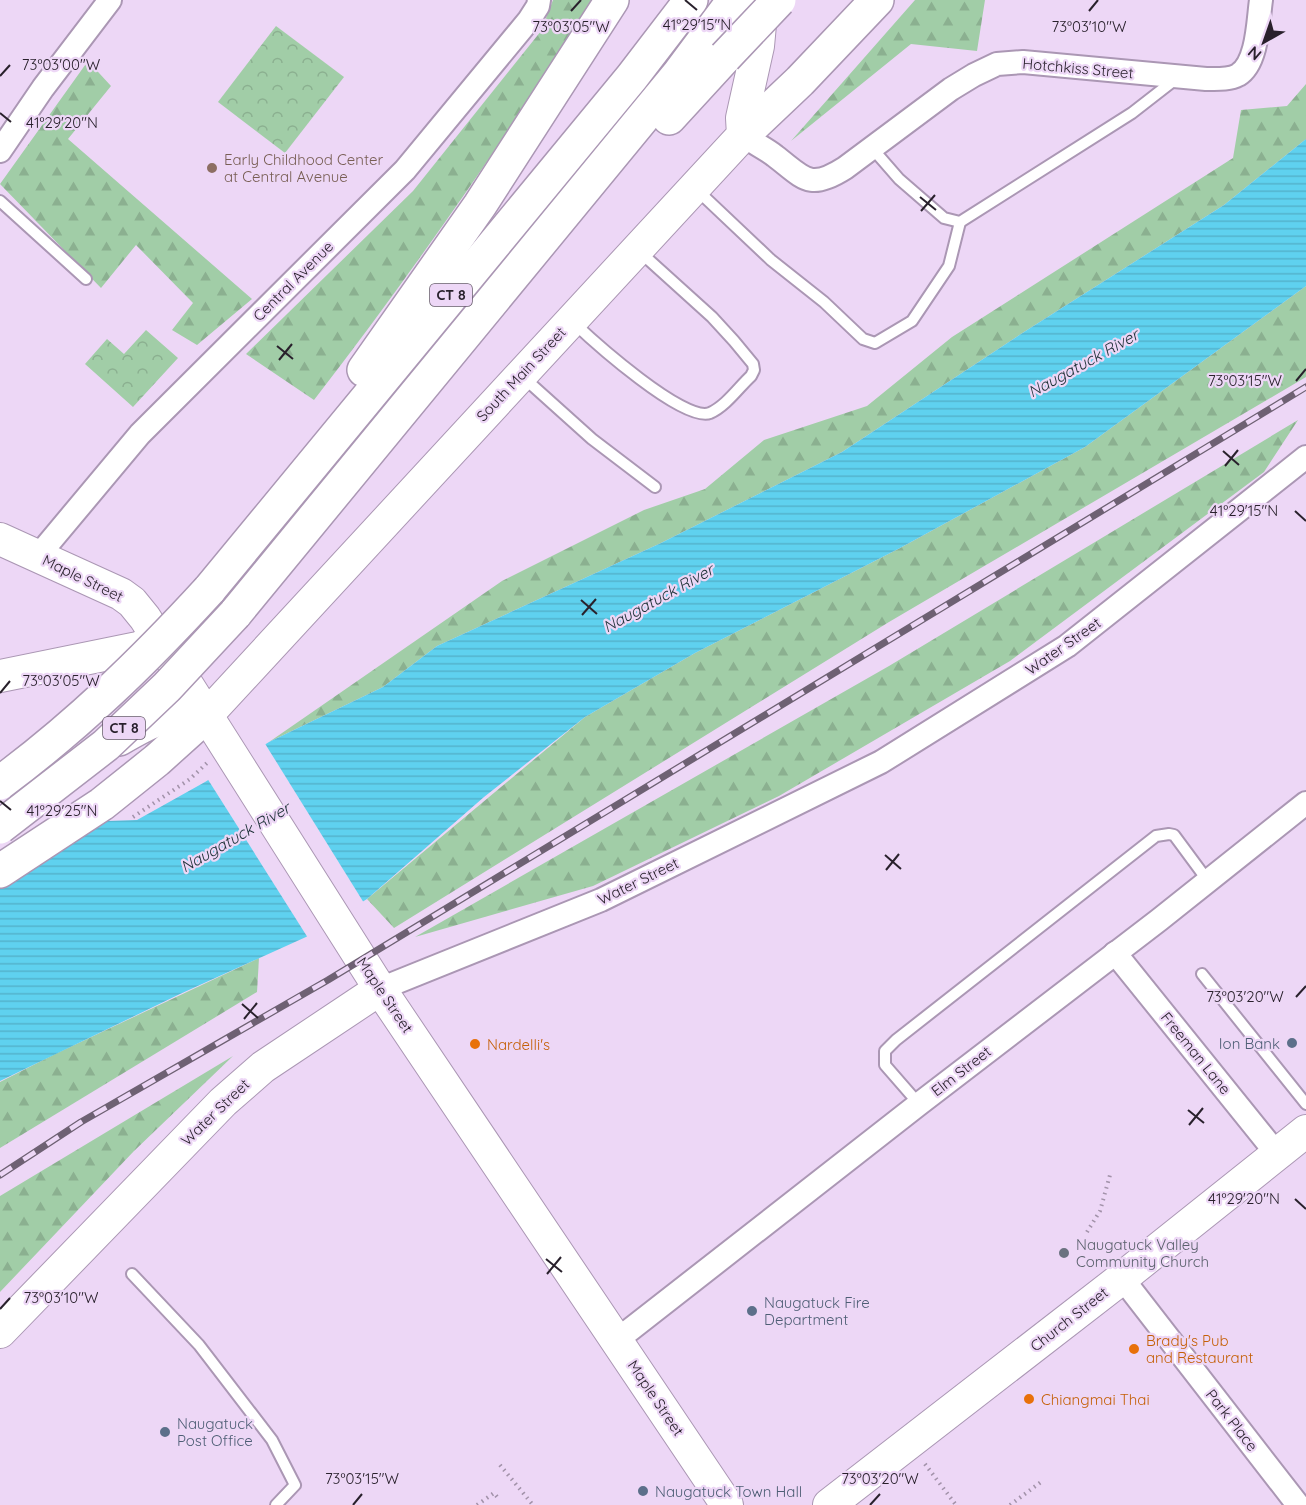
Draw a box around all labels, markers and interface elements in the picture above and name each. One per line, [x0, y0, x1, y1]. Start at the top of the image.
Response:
north arrow [1234, 12, 1294, 72]
text: 41°29'15"N [663, 15, 731, 34]
text: 73°03'05"W [532, 17, 610, 36]
text: 73°03'10"W [1052, 17, 1127, 36]
text: N [1243, 42, 1265, 65]
street label: Hotchkiss Street [1022, 54, 1134, 82]
text: 73°03'00"W [22, 55, 101, 74]
text: 41°29'20"N [26, 113, 98, 132]
place label: Early Childhood Center at Central Avenue [224, 150, 383, 186]
marker: Early Childhood Center at Central Avenue [205, 161, 219, 175]
street label: Central Avenue [249, 237, 337, 325]
road number: CT 8 [430, 284, 472, 306]
street label: South Main Street [472, 323, 570, 425]
water label: Naugatuck River [1024, 323, 1143, 402]
text: 73°03'15"W [1208, 371, 1283, 390]
text: 41°29'15"N [1210, 501, 1278, 520]
street label: Maple Street [40, 550, 126, 606]
water label: Naugatuck River [599, 558, 718, 637]
street label: Water Street [1022, 613, 1104, 679]
text: 73°03'05"W [22, 671, 100, 690]
road number: CT 8 [103, 717, 145, 739]
water label: Naugatuck River [177, 797, 295, 876]
text: 41°29'25"N [26, 801, 98, 820]
street label: Water Street [594, 853, 682, 909]
street label: Maple Street [353, 953, 417, 1037]
text: 73°03'20"W [1206, 987, 1284, 1006]
street label: Freeman Lane [1157, 1008, 1235, 1098]
place label: Ion Bank [1219, 1034, 1280, 1053]
place label: Nardelli's [487, 1035, 550, 1054]
marker: Ion Bank [1285, 1036, 1299, 1050]
marker: Nardelli's [468, 1037, 482, 1051]
street label: Elm Street [927, 1042, 995, 1100]
street label: Water Street [177, 1075, 253, 1149]
text: 41°29'20"N [1208, 1189, 1280, 1208]
place label: Naugatuck Valley Community Church [1076, 1235, 1209, 1271]
marker: Naugatuck Valley Community Church [1057, 1246, 1071, 1260]
street label: Church Street [1026, 1283, 1112, 1355]
text: 73°03'10"W [24, 1288, 99, 1307]
place label: Naugatuck Fire Department [764, 1293, 870, 1329]
marker: Naugatuck Fire Department [745, 1304, 759, 1318]
place label: Brady's Pub and Restaurant [1146, 1331, 1253, 1367]
marker: Brady's Pub and Restaurant [1127, 1342, 1141, 1356]
street label: Maple Street [624, 1356, 688, 1440]
street label: Park Place [1202, 1385, 1262, 1455]
place label: Chiangmai Thai [1041, 1390, 1150, 1409]
marker: Chiangmai Thai [1022, 1392, 1036, 1406]
place label: Naugatuck Post Office [177, 1414, 253, 1450]
marker: Naugatuck Post Office [158, 1425, 172, 1439]
text: 73°03'15"W [325, 1469, 400, 1488]
text: 73°03'20"W [841, 1469, 919, 1488]
place label: Naugatuck Town Hall [655, 1482, 802, 1501]
marker: Naugatuck Town Hall [636, 1484, 650, 1498]

